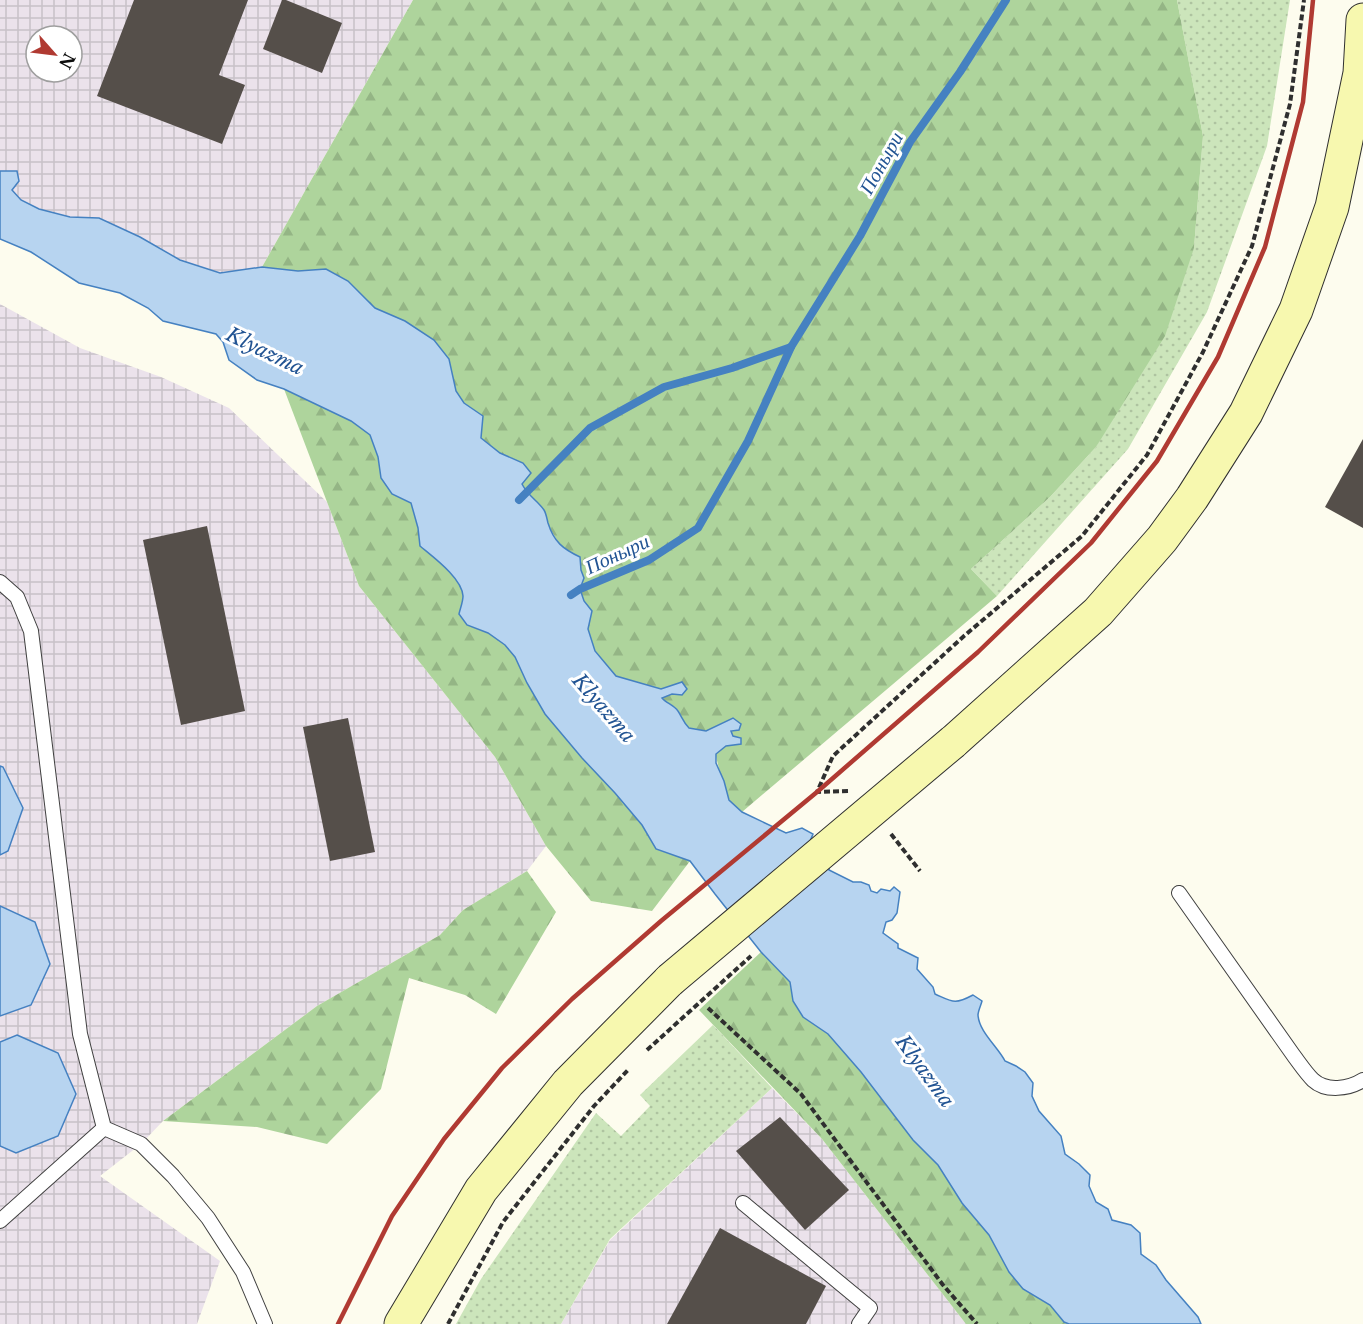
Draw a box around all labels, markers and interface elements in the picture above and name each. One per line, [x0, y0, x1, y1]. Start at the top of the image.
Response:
north arrow [24, 24, 84, 84]
text: N [55, 50, 80, 72]
water label: Поныри [854, 127, 908, 199]
water label: Klyazma [221, 321, 308, 380]
water label: Поныри [580, 529, 653, 580]
water label: Klyazma [567, 668, 640, 747]
water label: Klyazma [890, 1029, 959, 1112]

